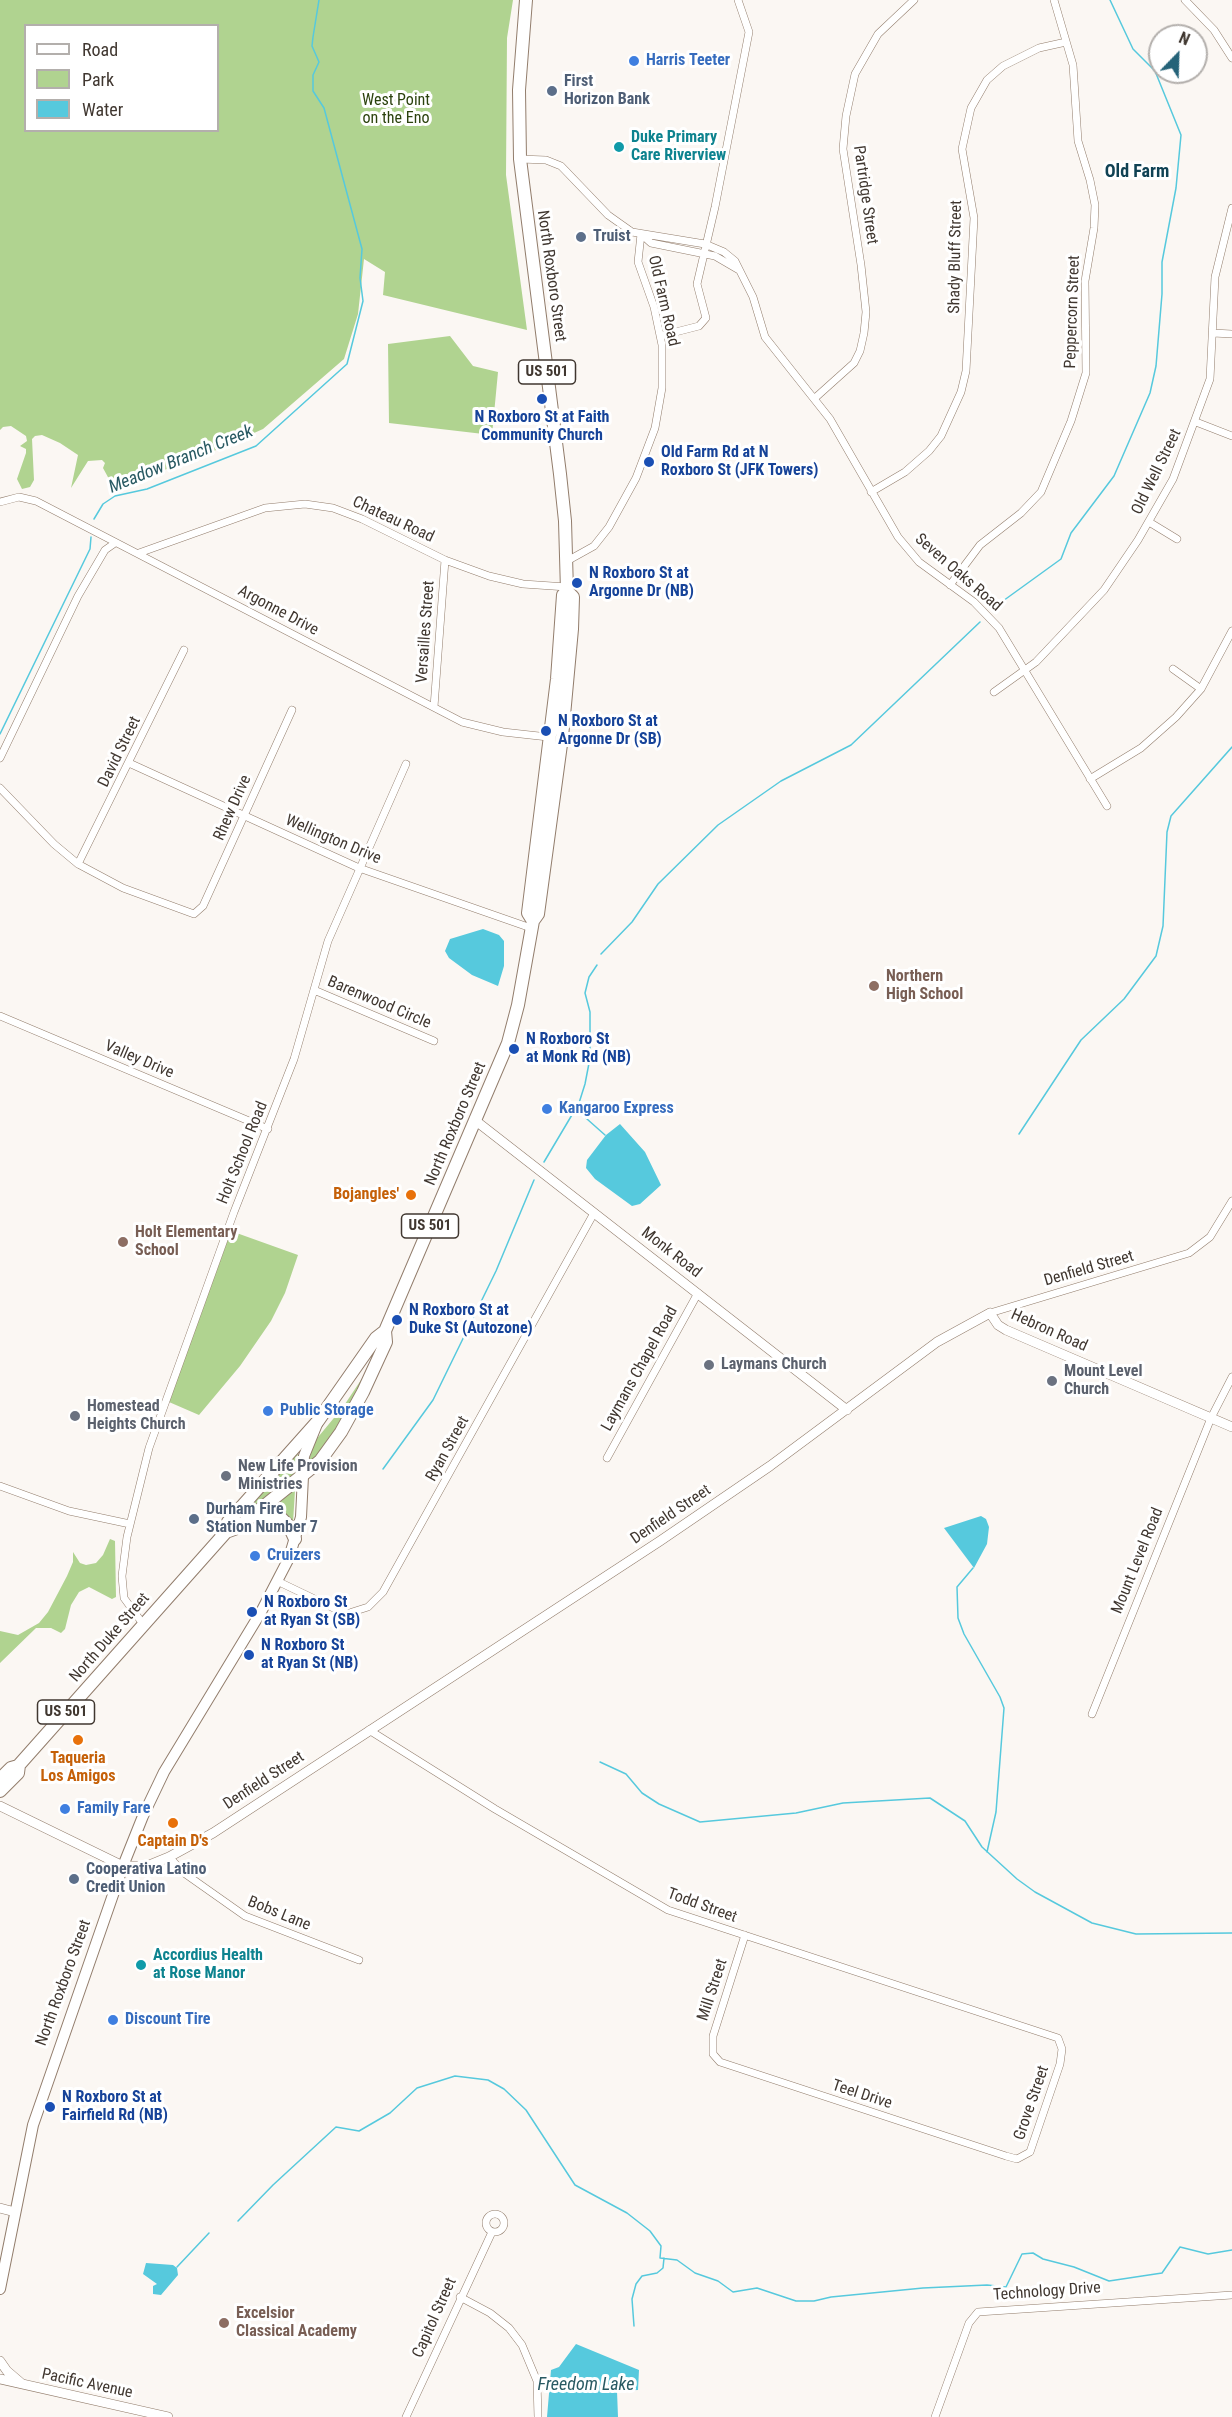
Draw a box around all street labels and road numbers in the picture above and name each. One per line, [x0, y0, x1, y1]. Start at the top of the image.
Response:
street label: Partridge Street [849, 144, 881, 246]
street label: Shady Bluff Street [945, 200, 967, 314]
street label: North Roxboro Street [532, 209, 570, 343]
street label: Old Farm Road [643, 254, 683, 348]
street label: Peppercorn Street [1061, 255, 1085, 369]
road number: US 501 [518, 360, 576, 384]
street label: Old Well Street [1128, 426, 1186, 518]
street label: Chateau Road [349, 493, 437, 547]
street label: Seven Oaks Road [911, 530, 1005, 616]
street label: Versailles Street [413, 580, 439, 684]
street label: Argonne Drive [234, 582, 322, 640]
street label: David Street [95, 714, 145, 790]
street label: Rhew Drive [210, 772, 256, 844]
street label: Wellington Drive [282, 811, 384, 869]
street label: Barenwood Circle [324, 973, 434, 1033]
street label: Valley Drive [102, 1037, 176, 1083]
street label: North Roxboro Street [421, 1059, 491, 1189]
street label: Holt School Road [214, 1099, 272, 1207]
road number: US 501 [402, 1214, 458, 1238]
street label: Monk Road [637, 1224, 705, 1282]
street label: Denfield Street [1042, 1247, 1136, 1291]
street label: Laymans Chapel Road [598, 1303, 682, 1435]
street label: Hebron Road [1008, 1306, 1090, 1356]
street label: Ryan Street [422, 1413, 474, 1485]
street label: Denfield Street [627, 1481, 715, 1549]
street label: Mount Level Road [1108, 1505, 1168, 1617]
street label: North Duke Street [66, 1589, 154, 1687]
road number: US 501 [38, 1700, 94, 1724]
street label: Denfield Street [220, 1748, 308, 1814]
street label: Todd Street [665, 1885, 739, 1927]
street label: Bobs Lane [245, 1893, 313, 1935]
street label: North Roxboro Street [32, 1917, 96, 2049]
street label: Mill Street [694, 1956, 732, 2024]
street label: Grove Street [1010, 2063, 1054, 2143]
street label: Teel Drive [830, 2076, 894, 2114]
street label: Capitol Street [409, 2275, 461, 2361]
street label: Technology Drive [993, 2279, 1101, 2305]
street label: Pacific Avenue [40, 2365, 134, 2403]

